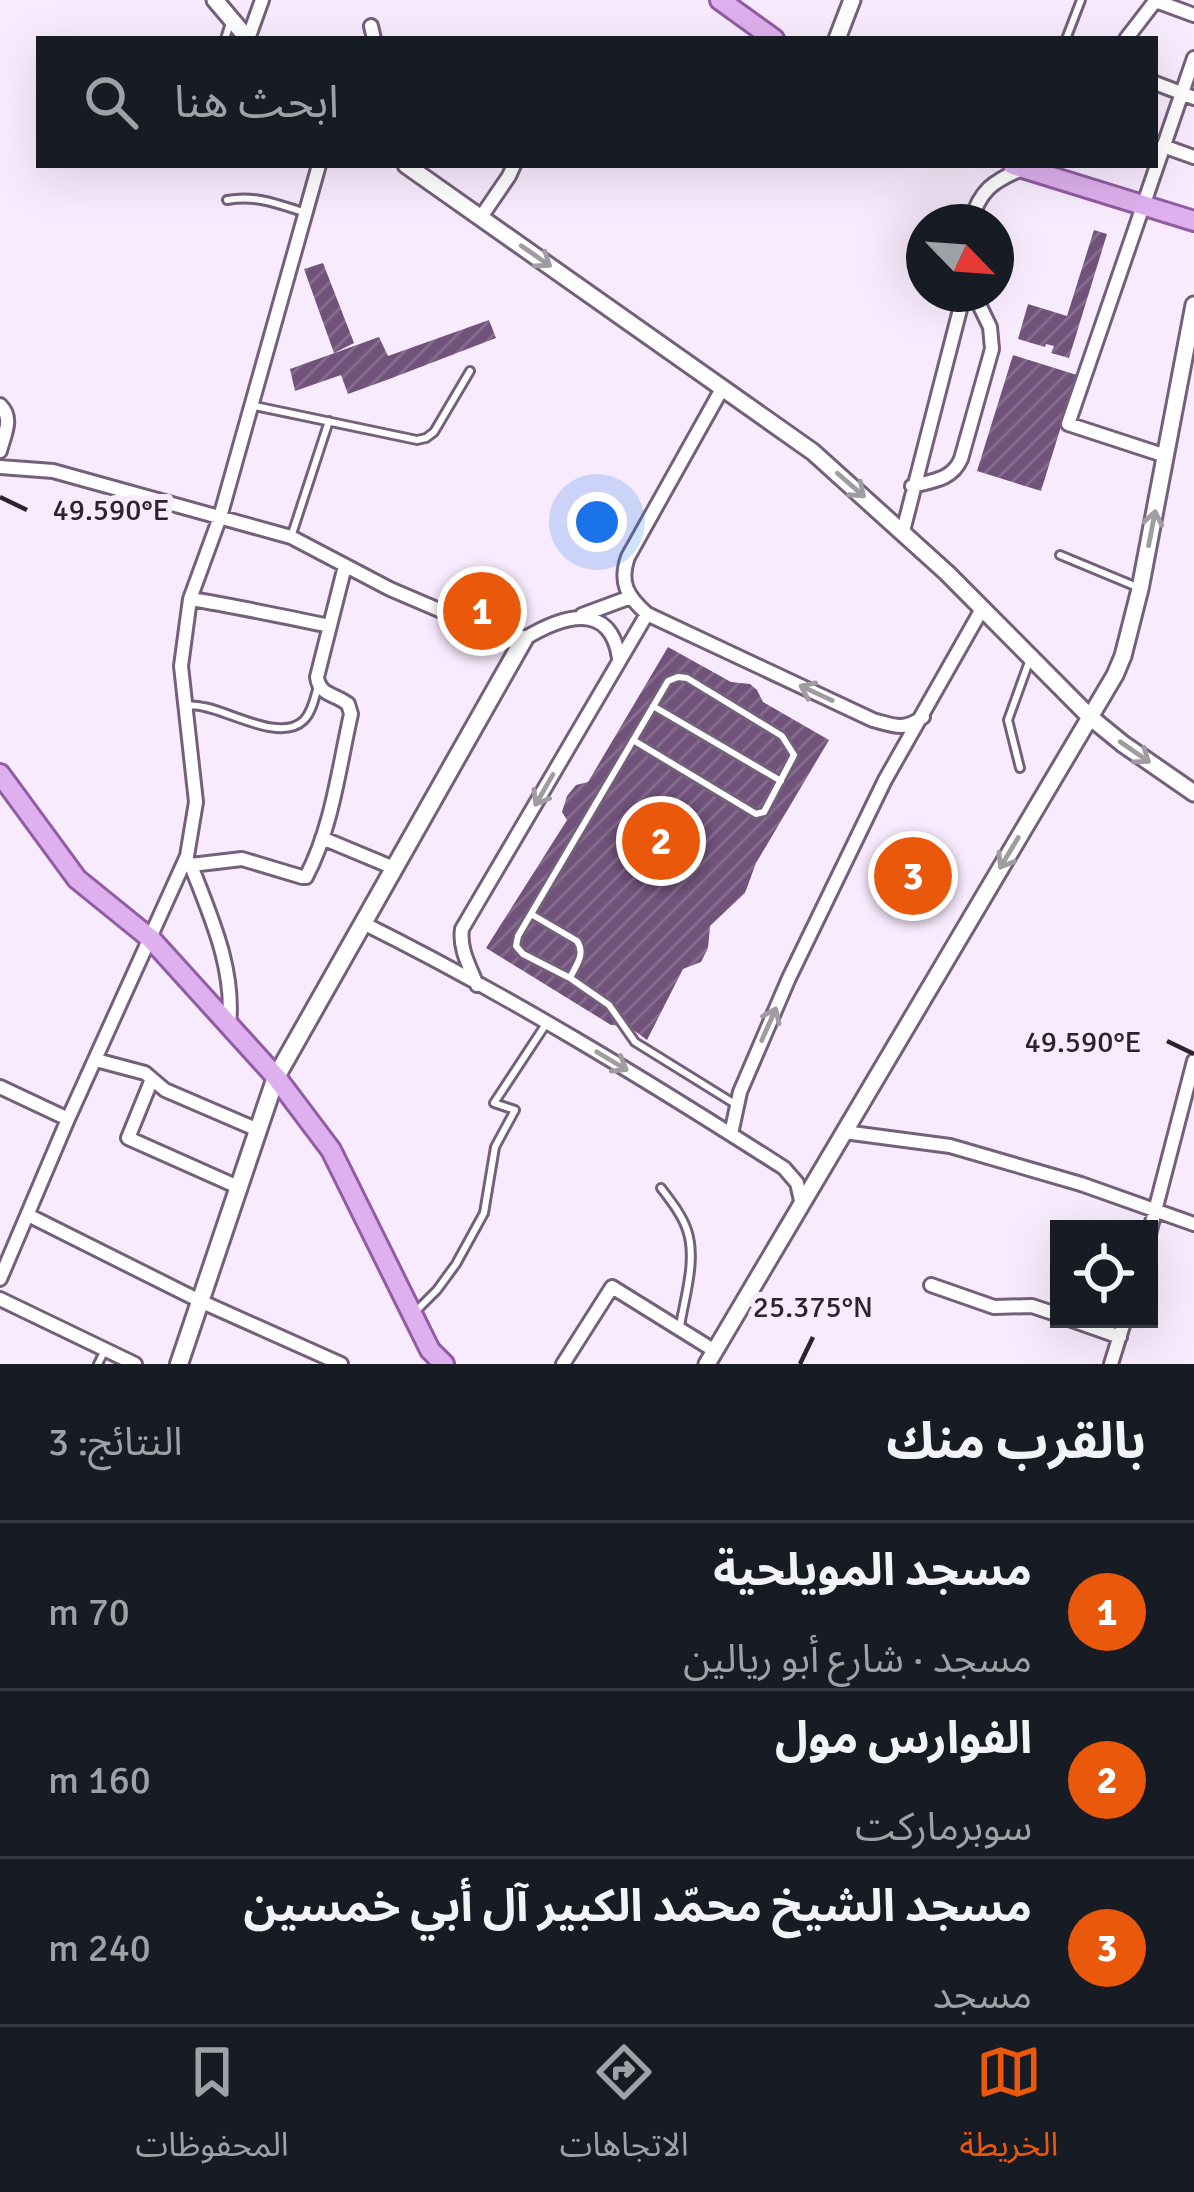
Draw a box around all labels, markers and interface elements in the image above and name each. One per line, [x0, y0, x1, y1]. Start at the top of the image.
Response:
search box [36, 36, 1158, 168]
icon: search [78, 69, 144, 135]
text: ابحث هنا [174, 75, 339, 130]
north arrow [906, 204, 1014, 312]
one-way arrow [519, 243, 552, 268]
one-way arrow [835, 471, 866, 499]
text: 49.590°E [53, 492, 170, 529]
your location [567, 492, 627, 552]
one-way arrow [1142, 509, 1165, 547]
pin: 1 [443, 566, 521, 656]
one-way arrow [799, 681, 835, 703]
one-way arrow [1118, 739, 1151, 764]
one-way arrow [531, 772, 555, 807]
pin: 2 [622, 796, 700, 886]
pin: 3 [874, 831, 952, 921]
one-way arrow [997, 835, 1021, 869]
one-way arrow [760, 1007, 782, 1043]
text: 49.590°E [1025, 1024, 1142, 1061]
one-way arrow [594, 1049, 628, 1073]
map controls [1050, 1220, 1158, 1328]
button: locate [1050, 1220, 1158, 1328]
text: 25.375°N [753, 1289, 873, 1326]
text: بالقرب منك [886, 1410, 1146, 1473]
text: النتائج: 3 [48, 1418, 183, 1466]
text: مسجد المويلحية [713, 1543, 1032, 1598]
text: 70 m [48, 1588, 130, 1636]
text: 1 [1096, 1588, 1118, 1636]
text: مسجد · شارع أبو ريالين [683, 1635, 1032, 1683]
text: الفوارس مول [775, 1711, 1032, 1766]
text: 160 m [48, 1756, 151, 1804]
text: 2 [1096, 1756, 1118, 1804]
text: سوبرماركت [855, 1803, 1032, 1851]
text: مسجد الشيخ محمّد الكبير آل أبي خمسين [244, 1879, 1032, 1934]
text: 240 m [48, 1924, 151, 1972]
text: 3 [1096, 1924, 1118, 1972]
text: مسجد [933, 1971, 1032, 2019]
tab: المحفوظات [136, 2039, 289, 2180]
tab: الاتجاهات [560, 2039, 689, 2180]
tab: الخريطة [960, 2039, 1058, 2180]

